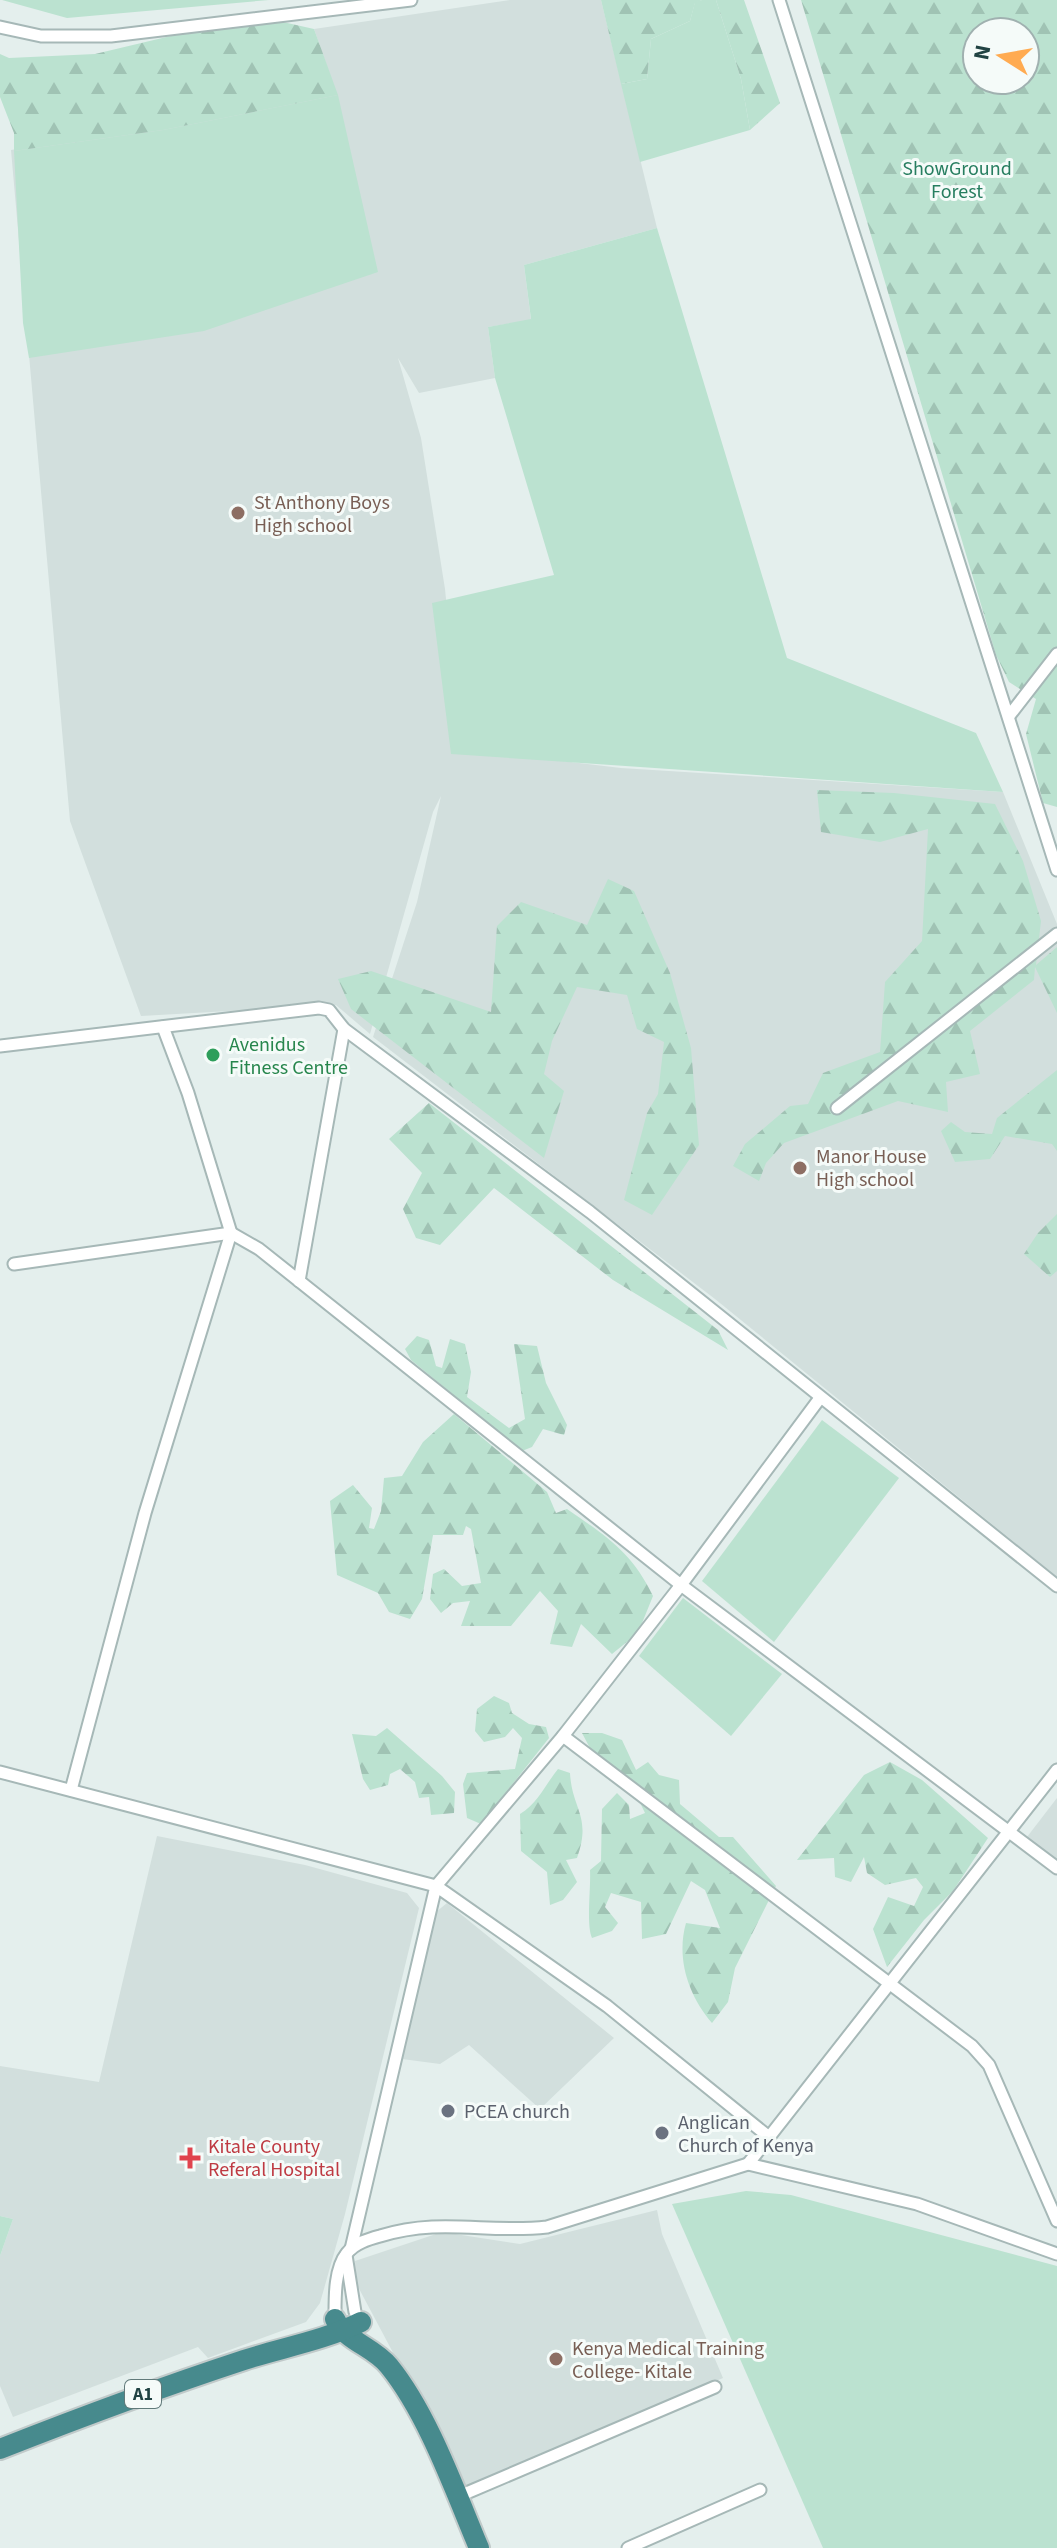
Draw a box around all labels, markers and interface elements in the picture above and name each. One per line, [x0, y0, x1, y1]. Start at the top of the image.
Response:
north arrow [961, 16, 1041, 96]
text: N [965, 42, 999, 63]
park label: ShowGround Forest [902, 155, 1012, 206]
place label: St Anthony Boys High school [254, 489, 390, 540]
marker: St Anthony Boys High school [229, 504, 247, 522]
place label: Avenidus Fitness Centre [229, 1031, 348, 1082]
marker: Avenidus Fitness Centre [204, 1046, 222, 1064]
place label: Manor House High school [816, 1143, 926, 1194]
marker: Manor House High school [791, 1159, 809, 1177]
place label: PCEA church [464, 2098, 570, 2126]
marker: PCEA church [439, 2102, 457, 2120]
place label: Anglican Church of Kenya [678, 2109, 814, 2160]
marker: Anglican Church of Kenya [653, 2124, 671, 2142]
place label: Kitale County Referal Hospital [208, 2133, 340, 2184]
marker: Kitale County Referal Hospital [179, 2147, 201, 2169]
place label: Kenya Medical Training College- Kitale [572, 2335, 764, 2386]
marker: Kenya Medical Training College- Kitale [547, 2350, 565, 2368]
road number: A1 [125, 2380, 161, 2408]

